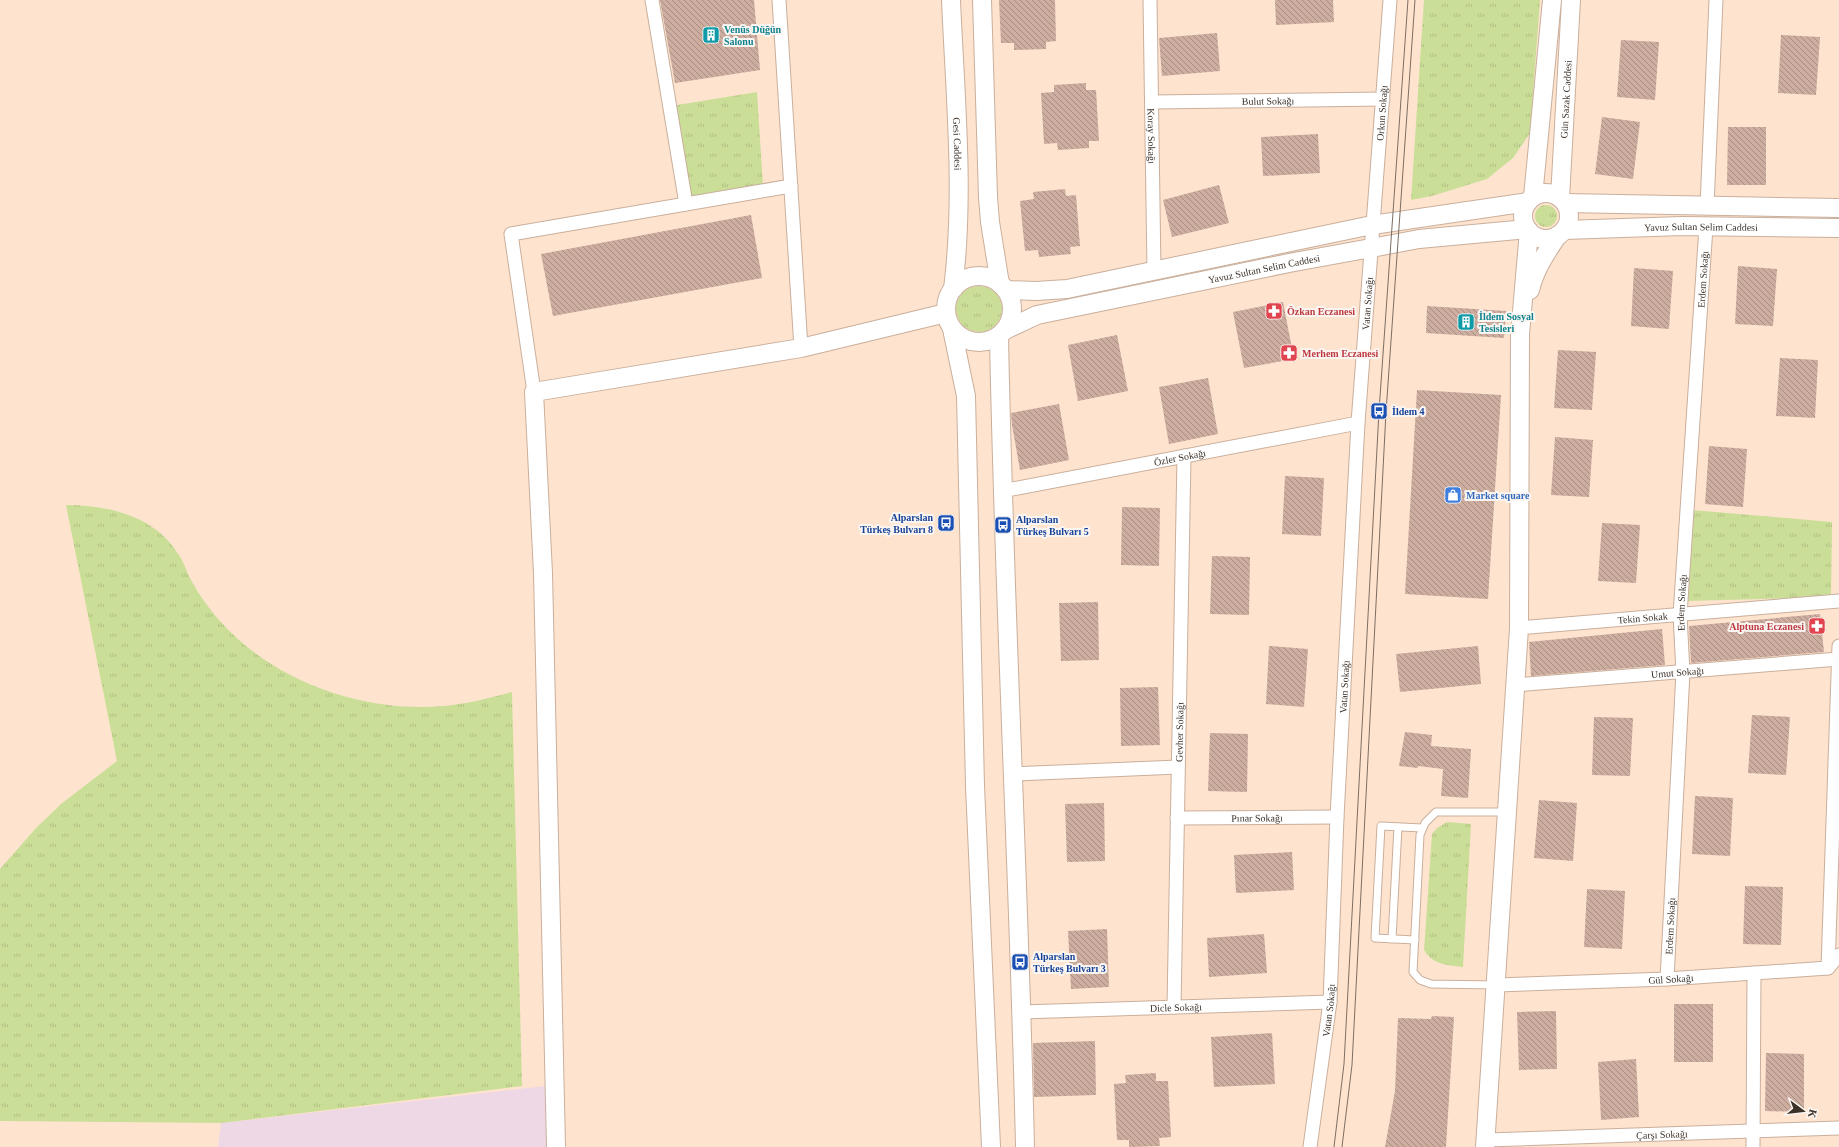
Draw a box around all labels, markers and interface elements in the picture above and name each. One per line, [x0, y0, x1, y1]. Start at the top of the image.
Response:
place label: Venüs Düğün Salonu [724, 24, 782, 47]
building icon: Venüs Düğün Salonu [701, 25, 721, 45]
street label: Gün Sazak Caddesi [1558, 60, 1574, 139]
street label: Orkun Sokağı [1374, 84, 1390, 141]
street label: Bulut Sokağı [1242, 95, 1295, 107]
street label: Koray Sokağı [1146, 108, 1157, 164]
street label: Gesi Caddesi [951, 117, 964, 171]
street label: Yavuz Sultan Selim Caddesi [1644, 221, 1758, 233]
street label: Erdem Sokağı [1696, 250, 1710, 308]
street label: Yavuz Sultan Selim Caddesi [1207, 252, 1321, 286]
street label: Vatan Sokağı [1360, 276, 1375, 330]
pharmacy icon: Özkan Eczanesi [1264, 301, 1284, 321]
place label: Özkan Eczanesi [1287, 305, 1355, 317]
place label: İldem Sosyal Tesisleri [1479, 311, 1534, 334]
building icon: İldem Sosyal Tesisleri [1456, 312, 1476, 332]
pharmacy icon: Merhem Eczanesi [1279, 343, 1299, 363]
place label: Merhem Eczanesi [1302, 348, 1379, 359]
bus stop icon: İldem 4 [1369, 401, 1389, 421]
place label: İldem 4 [1392, 406, 1425, 417]
street label: Özler Sokağı [1153, 447, 1207, 468]
shop icon: Market square [1443, 485, 1463, 505]
place label: Market square [1466, 490, 1530, 501]
place label: Alparslan Türkeş Bulvarı 8 [860, 512, 933, 535]
bus stop icon: Alparslan Türkeş Bulvarı 8 [936, 513, 956, 533]
place label: Alparslan Türkeş Bulvarı 5 [1016, 514, 1089, 537]
bus stop icon: Alparslan Türkeş Bulvarı 5 [993, 515, 1013, 535]
street label: Erdem Sokağı [1675, 574, 1689, 631]
street label: Tekin Sokak [1617, 610, 1668, 626]
pharmacy icon: Alptuna Eczanesi [1807, 616, 1827, 636]
place label: Alptuna Eczanesi [1729, 621, 1804, 632]
street label: Vatan Sokağı [1338, 660, 1351, 714]
street label: Umut Sokağı [1651, 665, 1705, 680]
street label: Gevher Sokağı [1173, 702, 1186, 762]
street label: Pınar Sokağı [1231, 812, 1283, 824]
street label: Erdem Sokağı [1663, 897, 1677, 955]
place label: Alparslan Türkeş Bulvarı 3 [1033, 951, 1106, 974]
bus stop icon: Alparslan Türkeş Bulvarı 3 [1010, 952, 1030, 972]
street label: Gül Sokağı [1648, 972, 1694, 986]
street label: Vatan Sokağı [1320, 983, 1337, 1037]
street label: Dicle Sokağı [1150, 1001, 1202, 1014]
north arrow [1783, 1091, 1823, 1131]
text: K [1806, 1108, 1820, 1120]
street label: Çarşı Sokağı [1636, 1128, 1688, 1141]

